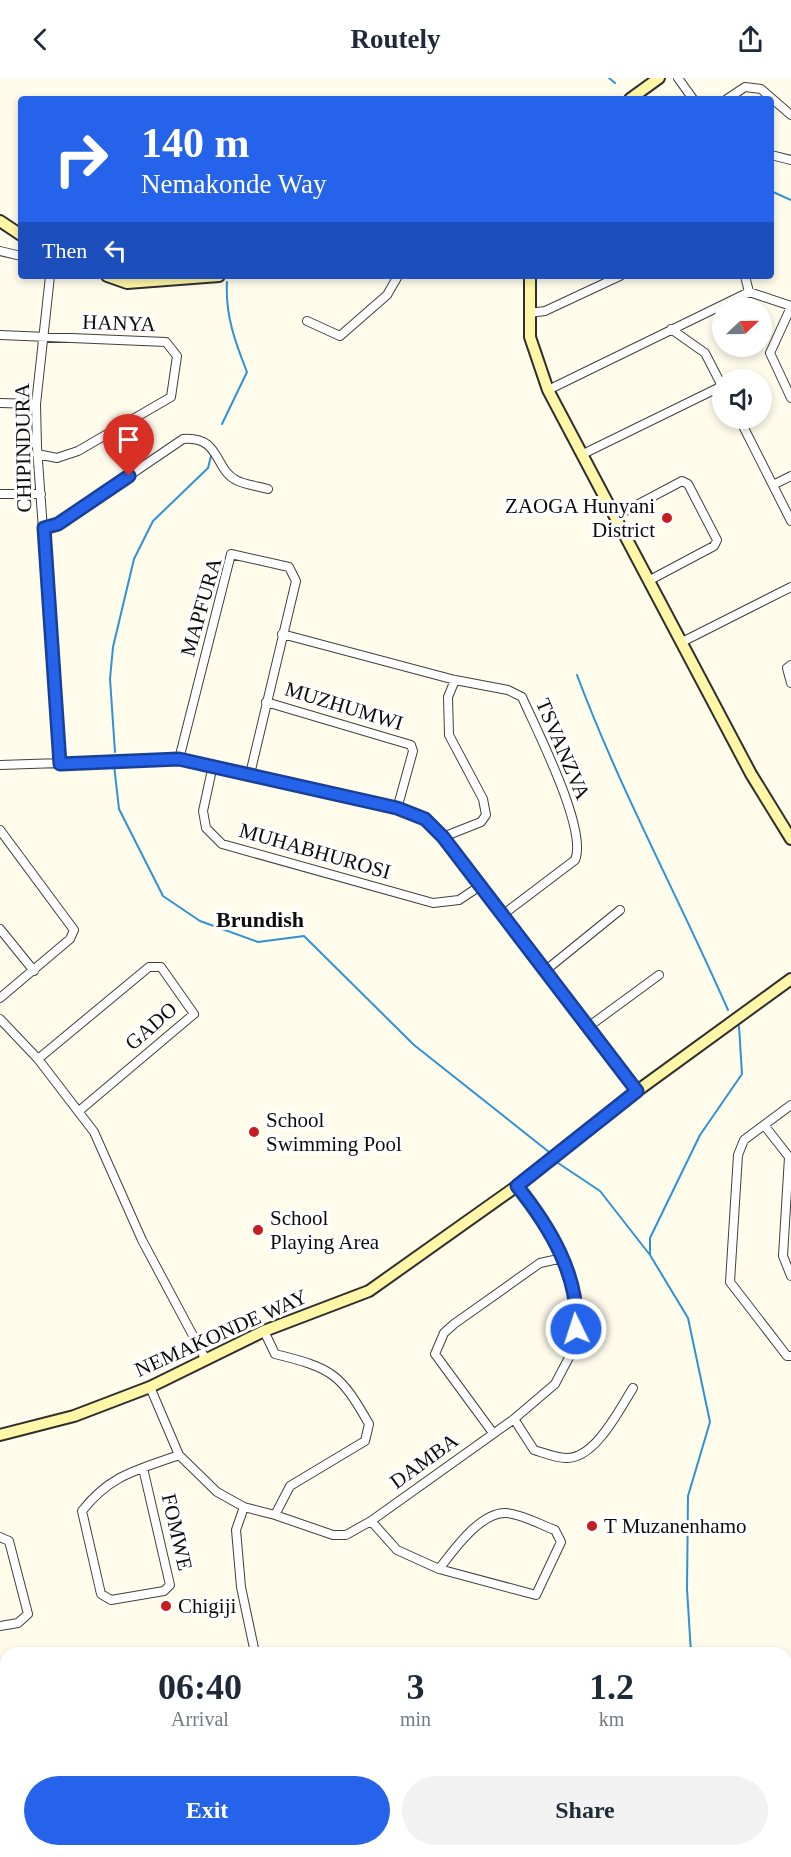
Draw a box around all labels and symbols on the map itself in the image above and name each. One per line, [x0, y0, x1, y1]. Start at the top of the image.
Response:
north arrow [712, 297, 772, 357]
street label: HANYA [82, 310, 157, 336]
street label: CHIPINDURA [10, 382, 36, 513]
pin [103, 414, 154, 476]
place label: ZAOGA Hunyani District [505, 494, 655, 542]
marker: ZAOGA Hunyani District [660, 511, 674, 525]
street label: MAPFURA [175, 554, 227, 659]
street label: MUZHUMWI [282, 677, 406, 735]
street label: TSVANZVA [531, 695, 595, 804]
street label: MUHABHUROSI [237, 818, 393, 884]
district label: Brundish [216, 907, 304, 932]
street label: GADO [120, 997, 182, 1055]
place label: School Swimming Pool [266, 1108, 402, 1156]
marker: School Swimming Pool [247, 1125, 261, 1139]
place label: School Playing Area [270, 1206, 380, 1254]
marker: School Playing Area [251, 1223, 265, 1237]
street label: NEMAKONDE WAY [131, 1284, 311, 1382]
position arrow [544, 1297, 608, 1361]
street label: DAMBA [385, 1428, 463, 1494]
street label: FOMWE [157, 1491, 197, 1573]
place label: T Muzanenhamo [604, 1514, 747, 1538]
marker: T Muzanenhamo [585, 1519, 599, 1533]
place label: Chigiji [178, 1594, 237, 1618]
marker: Chigiji [159, 1599, 173, 1613]

